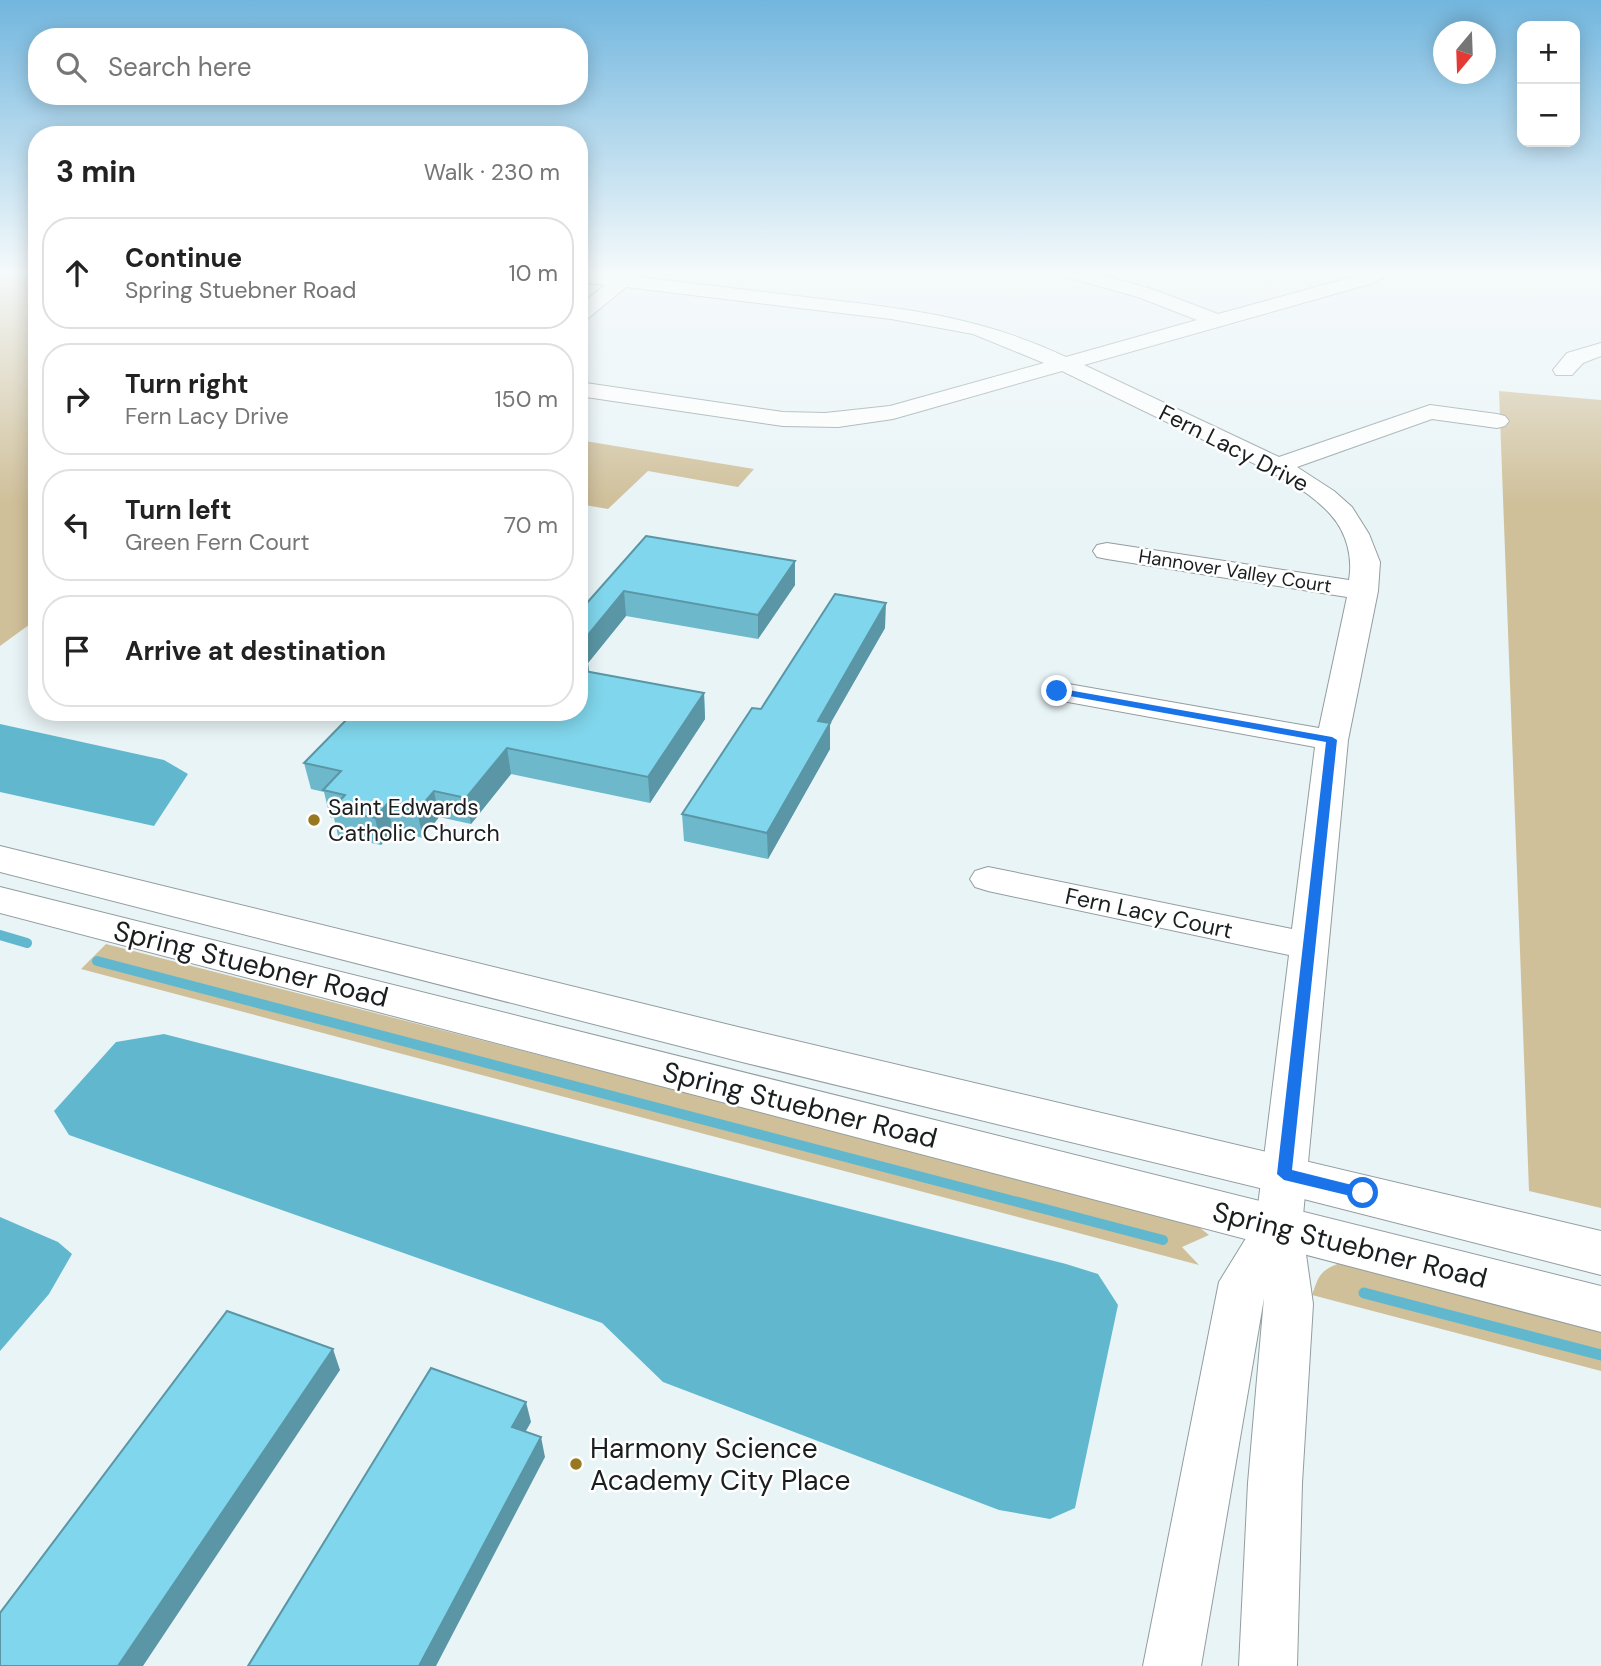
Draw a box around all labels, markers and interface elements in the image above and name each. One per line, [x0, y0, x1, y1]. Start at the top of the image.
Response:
north arrow [1433, 21, 1496, 84]
map controls [1517, 21, 1580, 147]
button: + [1517, 21, 1580, 84]
search box [28, 28, 588, 105]
icon: search [52, 48, 90, 86]
text: Search here [108, 50, 251, 84]
button: − [1517, 84, 1580, 147]
text: 3 min [56, 152, 136, 191]
text: Walk · 230 m [424, 157, 560, 187]
text: Continue [125, 241, 242, 275]
icon: ahead [58, 254, 96, 292]
text: 10 m [508, 258, 558, 288]
text: Spring Stuebner Road [125, 275, 356, 305]
text: Turn right [125, 367, 249, 401]
icon: right [58, 380, 96, 418]
text: 150 m [494, 384, 558, 414]
street label: Fern Lacy Drive [1154, 397, 1314, 499]
text: Fern Lacy Drive [125, 401, 289, 431]
text: Turn left [125, 493, 232, 527]
icon: left [58, 506, 96, 544]
text: 70 m [504, 510, 558, 540]
text: Green Fern Court [125, 527, 310, 557]
street label: Hannover Valley Court [1137, 543, 1333, 599]
icon: arrive [58, 632, 96, 670]
text: Arrive at destination [125, 634, 386, 668]
route end [1041, 675, 1072, 706]
place label: Saint Edwards Catholic Church [328, 792, 500, 848]
marker: Saint Edwards Catholic Church [306, 812, 322, 828]
street label: Fern Lacy Court [1063, 881, 1235, 945]
street label: Spring Stuebner Road [110, 912, 392, 1016]
street label: Spring Stuebner Road [659, 1053, 941, 1157]
route start [1347, 1177, 1378, 1208]
street label: Spring Stuebner Road [1209, 1193, 1491, 1297]
place label: Harmony Science Academy City Place [590, 1430, 851, 1499]
marker: Harmony Science Academy City Place [568, 1456, 584, 1472]

